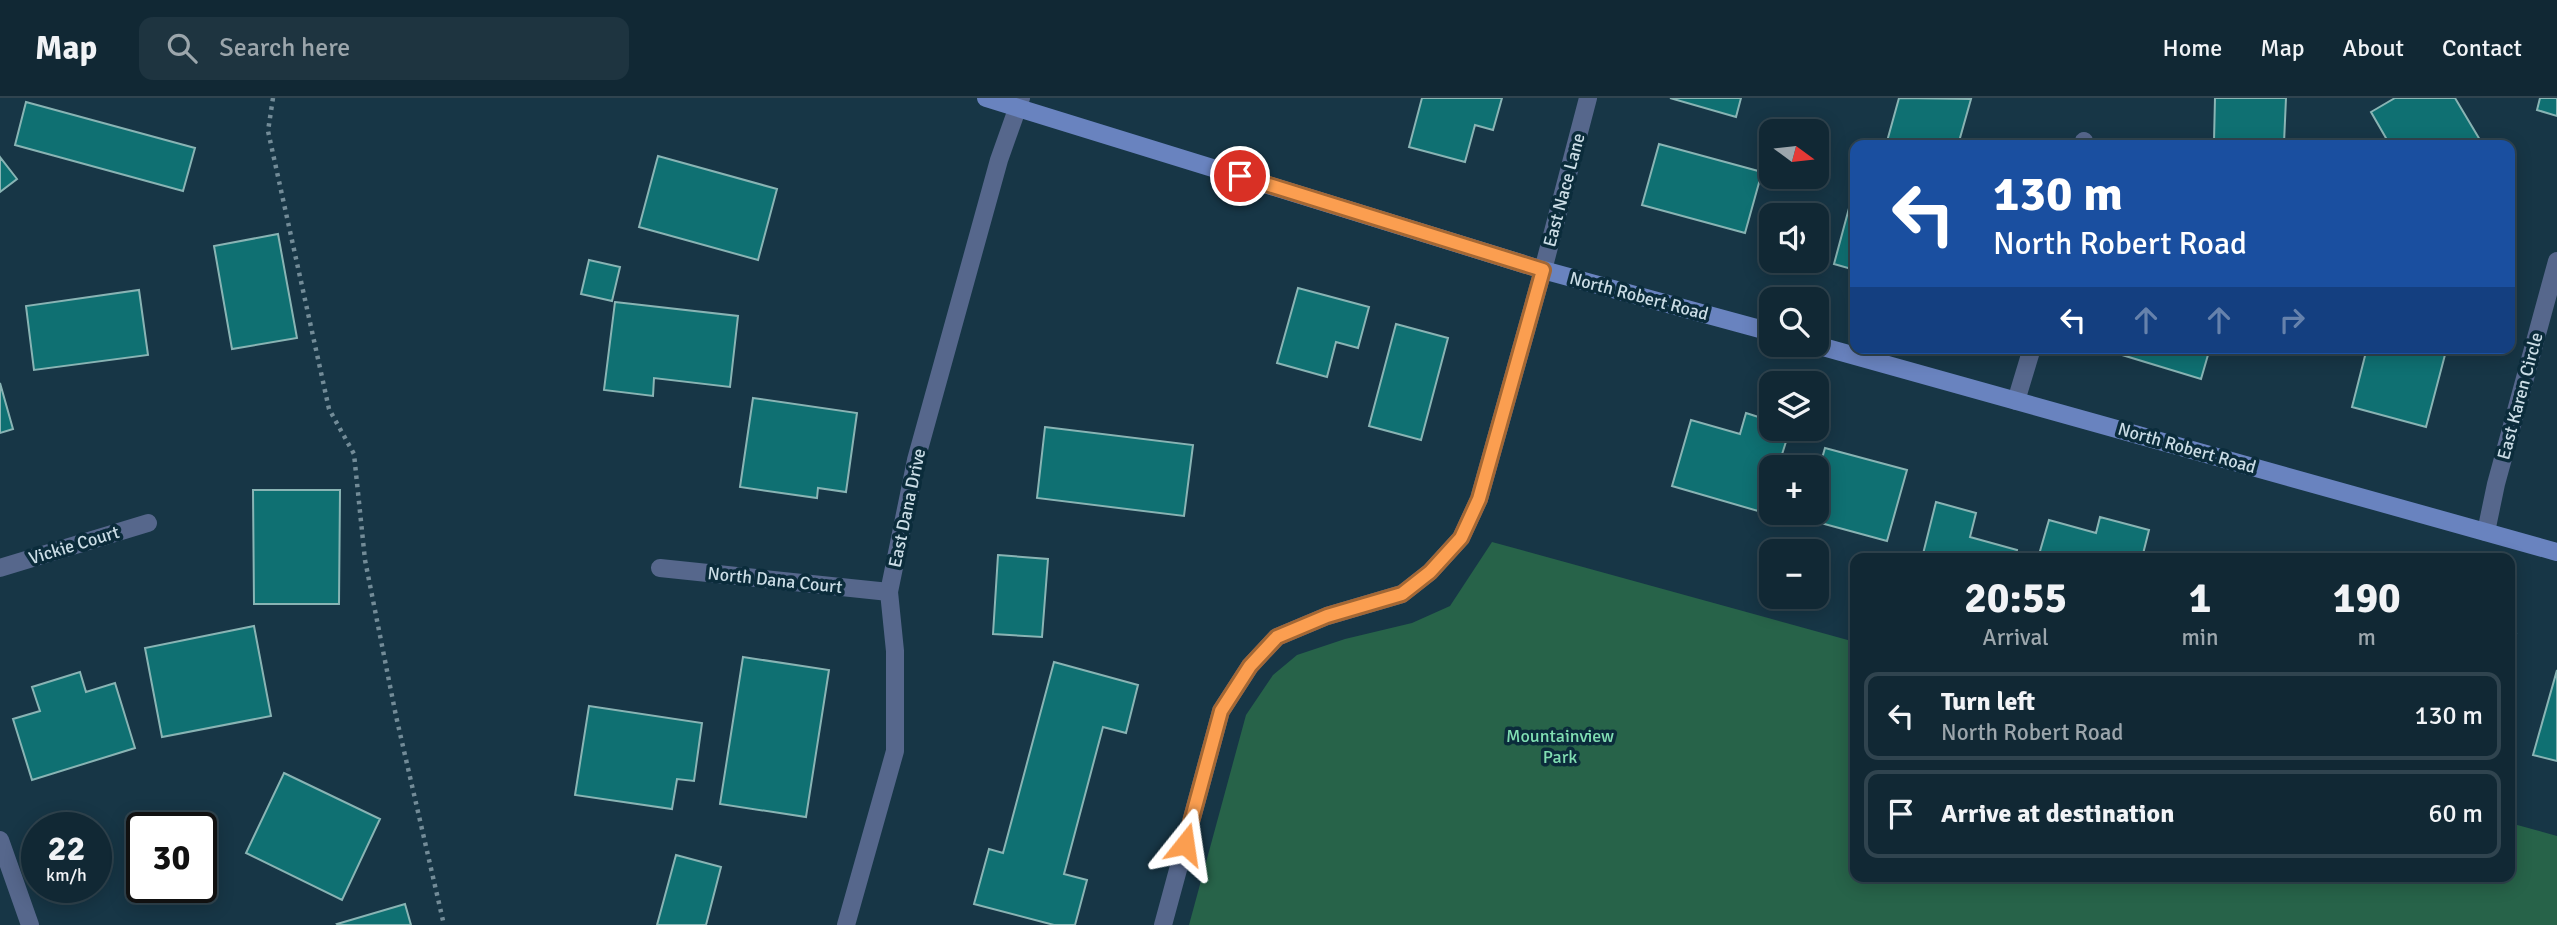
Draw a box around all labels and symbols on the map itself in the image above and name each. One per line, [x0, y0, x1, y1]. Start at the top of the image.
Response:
north arrow [1759, 119, 1829, 189]
street label: East Nace Lane [1538, 131, 1590, 249]
pin [1210, 146, 1270, 206]
street label: North Robert Road [1567, 267, 1711, 325]
street label: East Karen Circle [2492, 330, 2548, 462]
street label: North Robert Road [2115, 418, 2259, 478]
street label: East Dana Drive [884, 446, 930, 570]
street label: Vickie Court [26, 521, 122, 569]
street label: North Dana Court [707, 562, 843, 598]
park label: Mountainview Park [1506, 725, 1614, 768]
position arrow [1148, 807, 1222, 881]
speed limit sign: 30 [126, 812, 217, 903]

